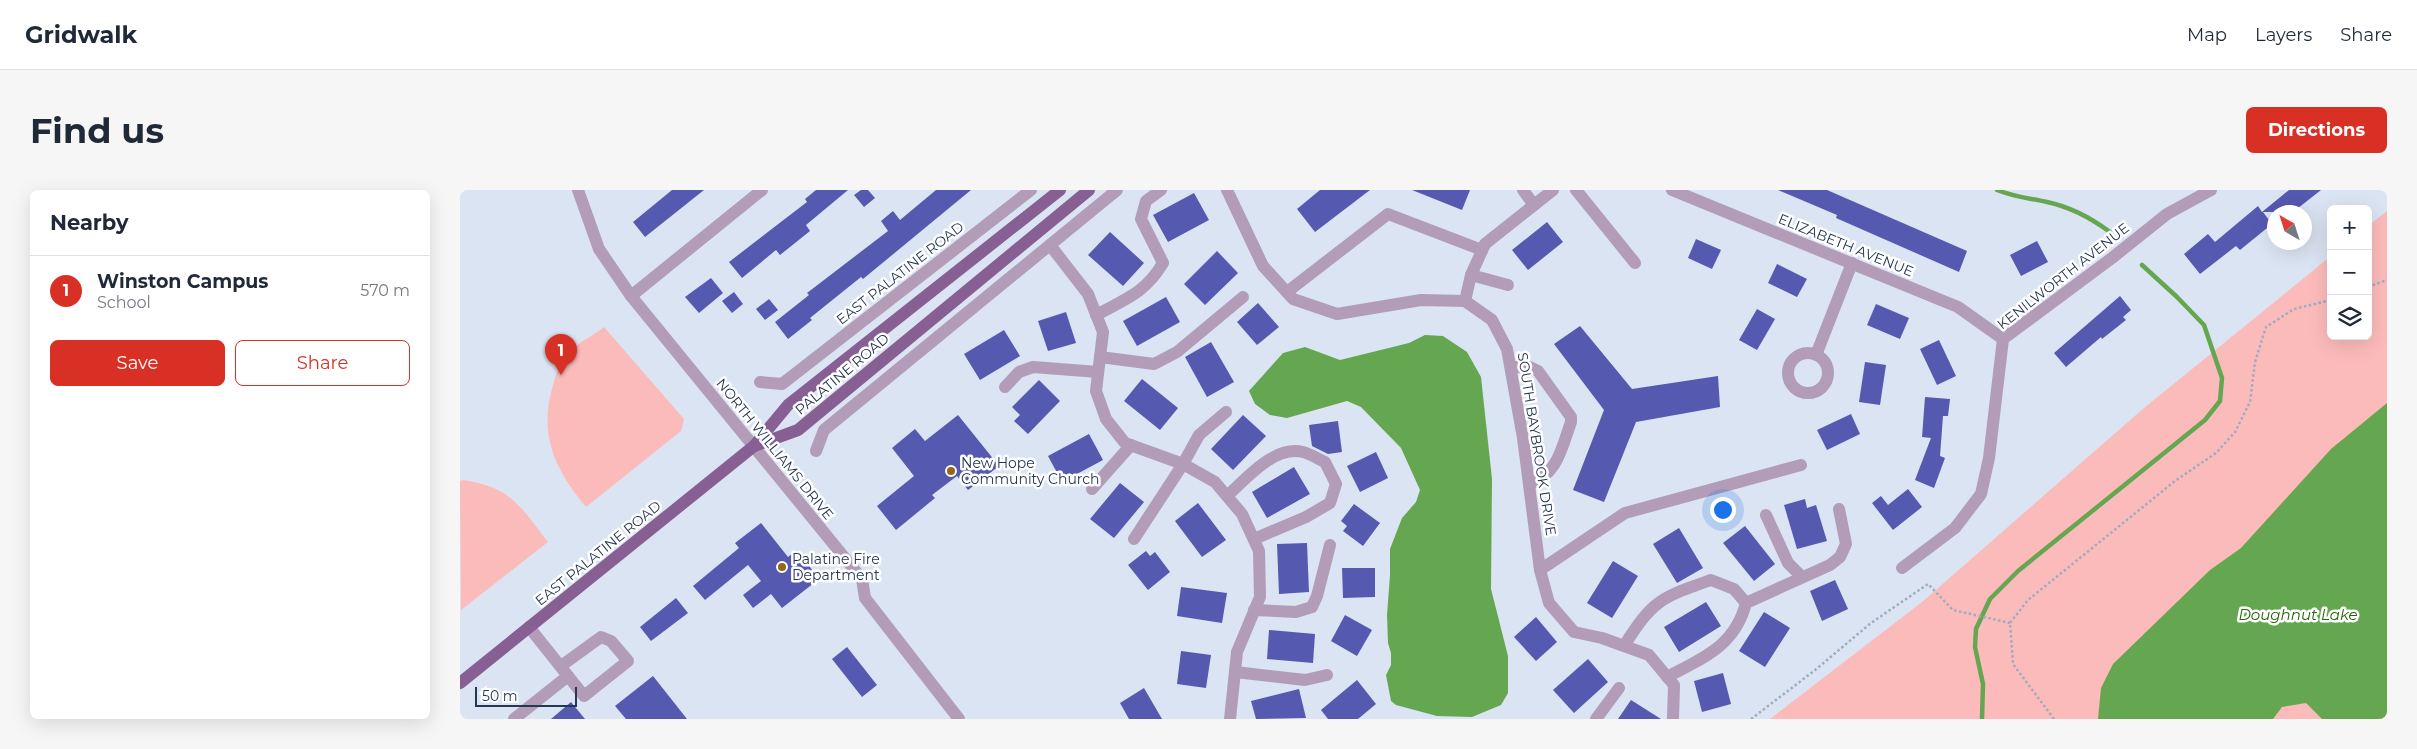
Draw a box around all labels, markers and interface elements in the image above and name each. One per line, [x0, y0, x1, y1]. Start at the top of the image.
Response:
text: Gridwalk [25, 20, 137, 49]
text: Map [2187, 24, 2227, 46]
text: Layers [2255, 24, 2312, 46]
text: Share [2340, 24, 2392, 46]
button: Directions [2246, 107, 2387, 153]
text: Find us [30, 109, 164, 152]
north arrow [2267, 205, 2312, 250]
map controls [2327, 205, 2372, 340]
button: + [2327, 205, 2372, 250]
text: Nearby [50, 210, 129, 235]
street label: ELIZABETH AVENUE [1776, 210, 1916, 280]
street label: EAST PALATINE ROAD [833, 218, 967, 328]
street label: KENILWORTH AVENUE [1993, 219, 2133, 333]
button: − [2327, 250, 2372, 295]
text: Winston Campus [97, 270, 268, 293]
text: 1 [63, 281, 69, 300]
text: 570 m [360, 281, 410, 300]
text: School [97, 293, 151, 312]
button: layers [2327, 295, 2372, 340]
street label: PALATINE ROAD [791, 329, 893, 419]
pin: 1 [545, 334, 577, 375]
button: Save [50, 340, 225, 386]
button: Share [235, 340, 410, 386]
street label: SOUTH BAYBROOK DRIVE [1514, 351, 1560, 537]
street label: NORTH WILLIAMS DRIVE [712, 375, 838, 523]
place label: New Hope Community Church [961, 454, 1100, 488]
marker: New Hope Community Church [945, 465, 957, 477]
street label: EAST PALATINE ROAD [531, 497, 665, 609]
your location [1710, 497, 1736, 523]
place label: Palatine Fire Department [792, 550, 880, 584]
marker: Palatine Fire Department [776, 561, 788, 573]
water label: Doughnut Lake [2238, 605, 2358, 624]
scale bar [475, 684, 578, 707]
text: 50 m [482, 687, 518, 705]

